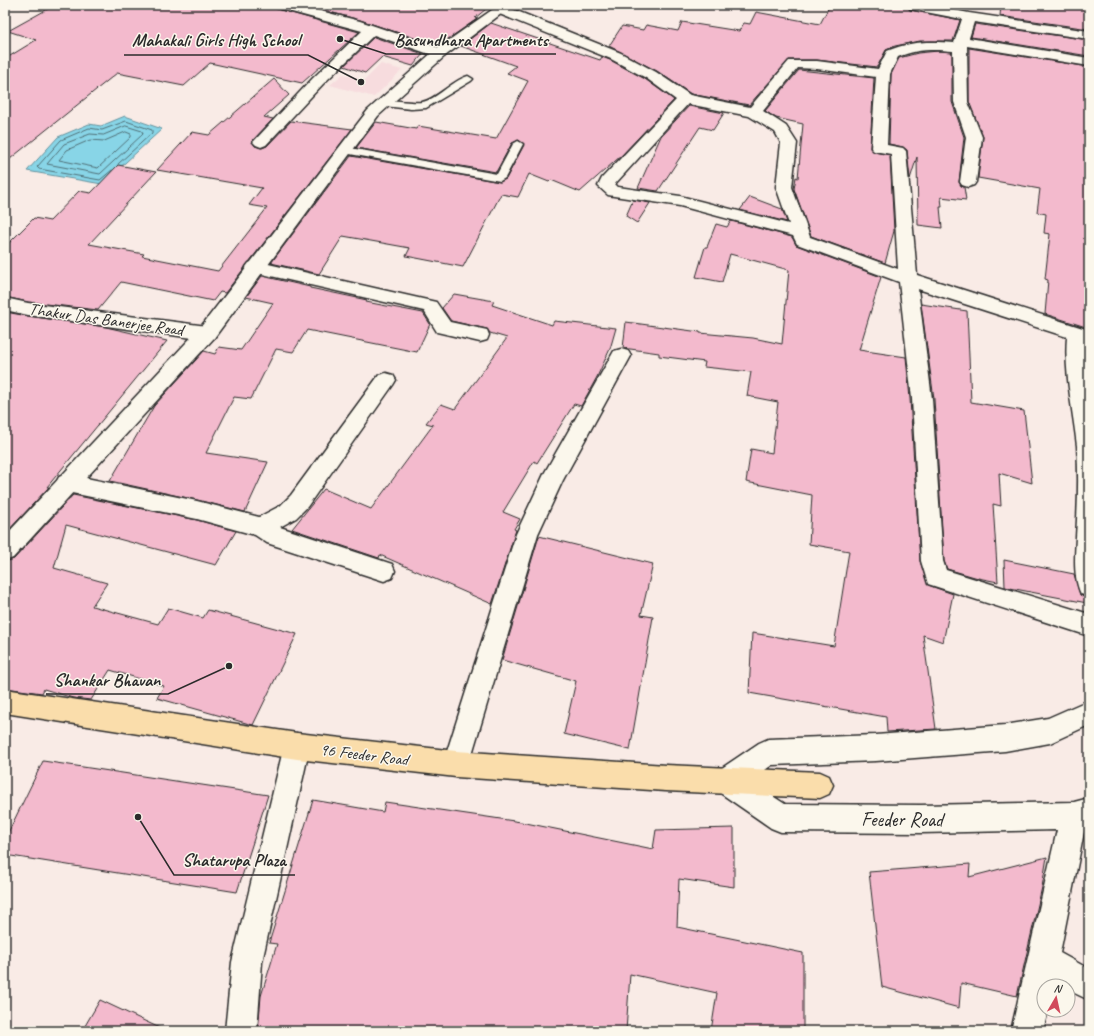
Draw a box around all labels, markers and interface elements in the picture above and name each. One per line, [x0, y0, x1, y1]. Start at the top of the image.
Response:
callout: Basundhara Apartments [386, 24, 556, 54]
callout: Mahakali Girls High School [124, 25, 308, 55]
text: Mahakali Girls High School [132, 29, 304, 51]
text: Basundhara Apartments [394, 29, 549, 51]
street label: Thakur Das Banerjee Road [27, 298, 187, 341]
callout: Shankar Bhavan [46, 664, 168, 694]
text: Shankar Bhavan [54, 669, 161, 691]
street label: 96 Feeder Road [319, 739, 412, 771]
street label: Feeder Road [861, 807, 946, 832]
callout: Shatarupa Plaza [174, 845, 295, 875]
text: Shatarupa Plaza [182, 849, 287, 871]
north arrow [1036, 978, 1076, 1018]
text: N [1053, 981, 1064, 996]

